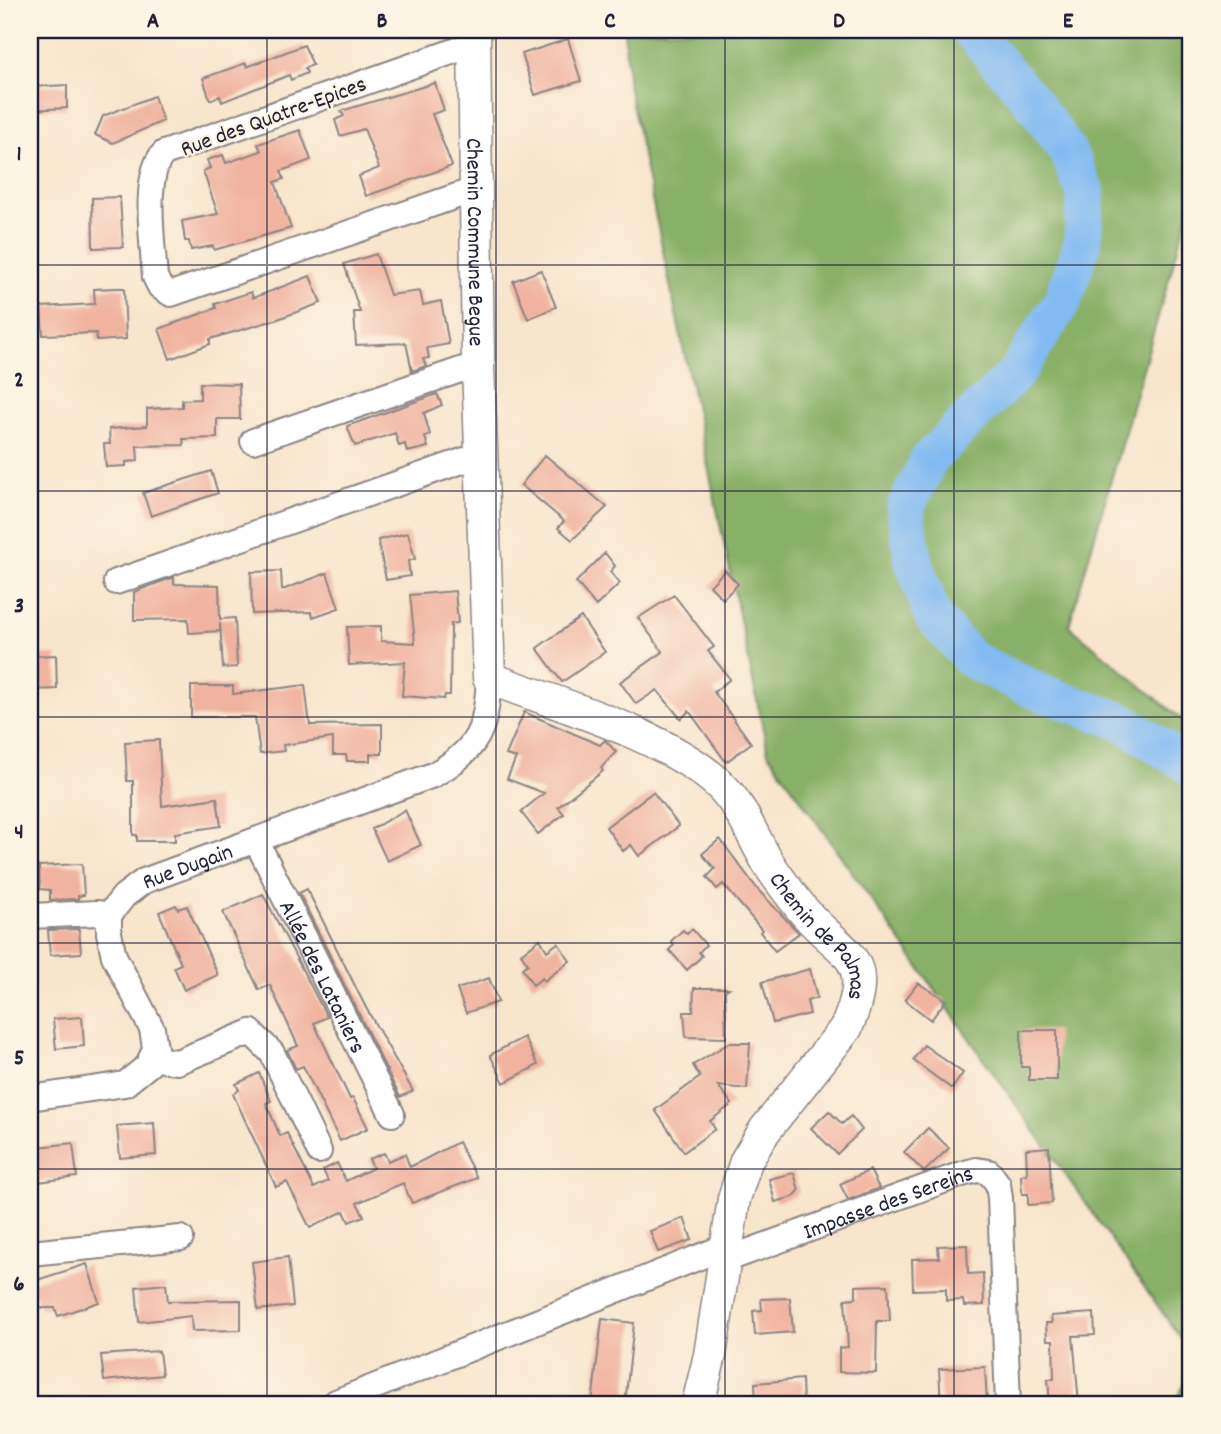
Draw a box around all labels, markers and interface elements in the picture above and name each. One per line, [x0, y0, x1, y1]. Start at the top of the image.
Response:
text: A [147, 6, 159, 39]
text: B [377, 6, 388, 39]
text: C [604, 6, 616, 39]
text: D [833, 6, 845, 39]
text: E [1063, 6, 1074, 39]
street label: Rue des Quatre-Epices [177, 69, 372, 167]
street label: Chemin Commune Begue [455, 138, 491, 346]
text: 1 [16, 139, 22, 172]
text: 2 [14, 365, 24, 398]
text: 3 [14, 591, 24, 624]
text: 4 [14, 817, 24, 850]
street label: Rue Dugain [138, 837, 238, 900]
street label: Chemin de Palmas [759, 866, 872, 1003]
street label: Allée des Lataniers [268, 895, 372, 1060]
text: 5 [14, 1043, 24, 1076]
street label: Impasse des Sereins [799, 1159, 977, 1250]
text: 6 [13, 1269, 25, 1302]

